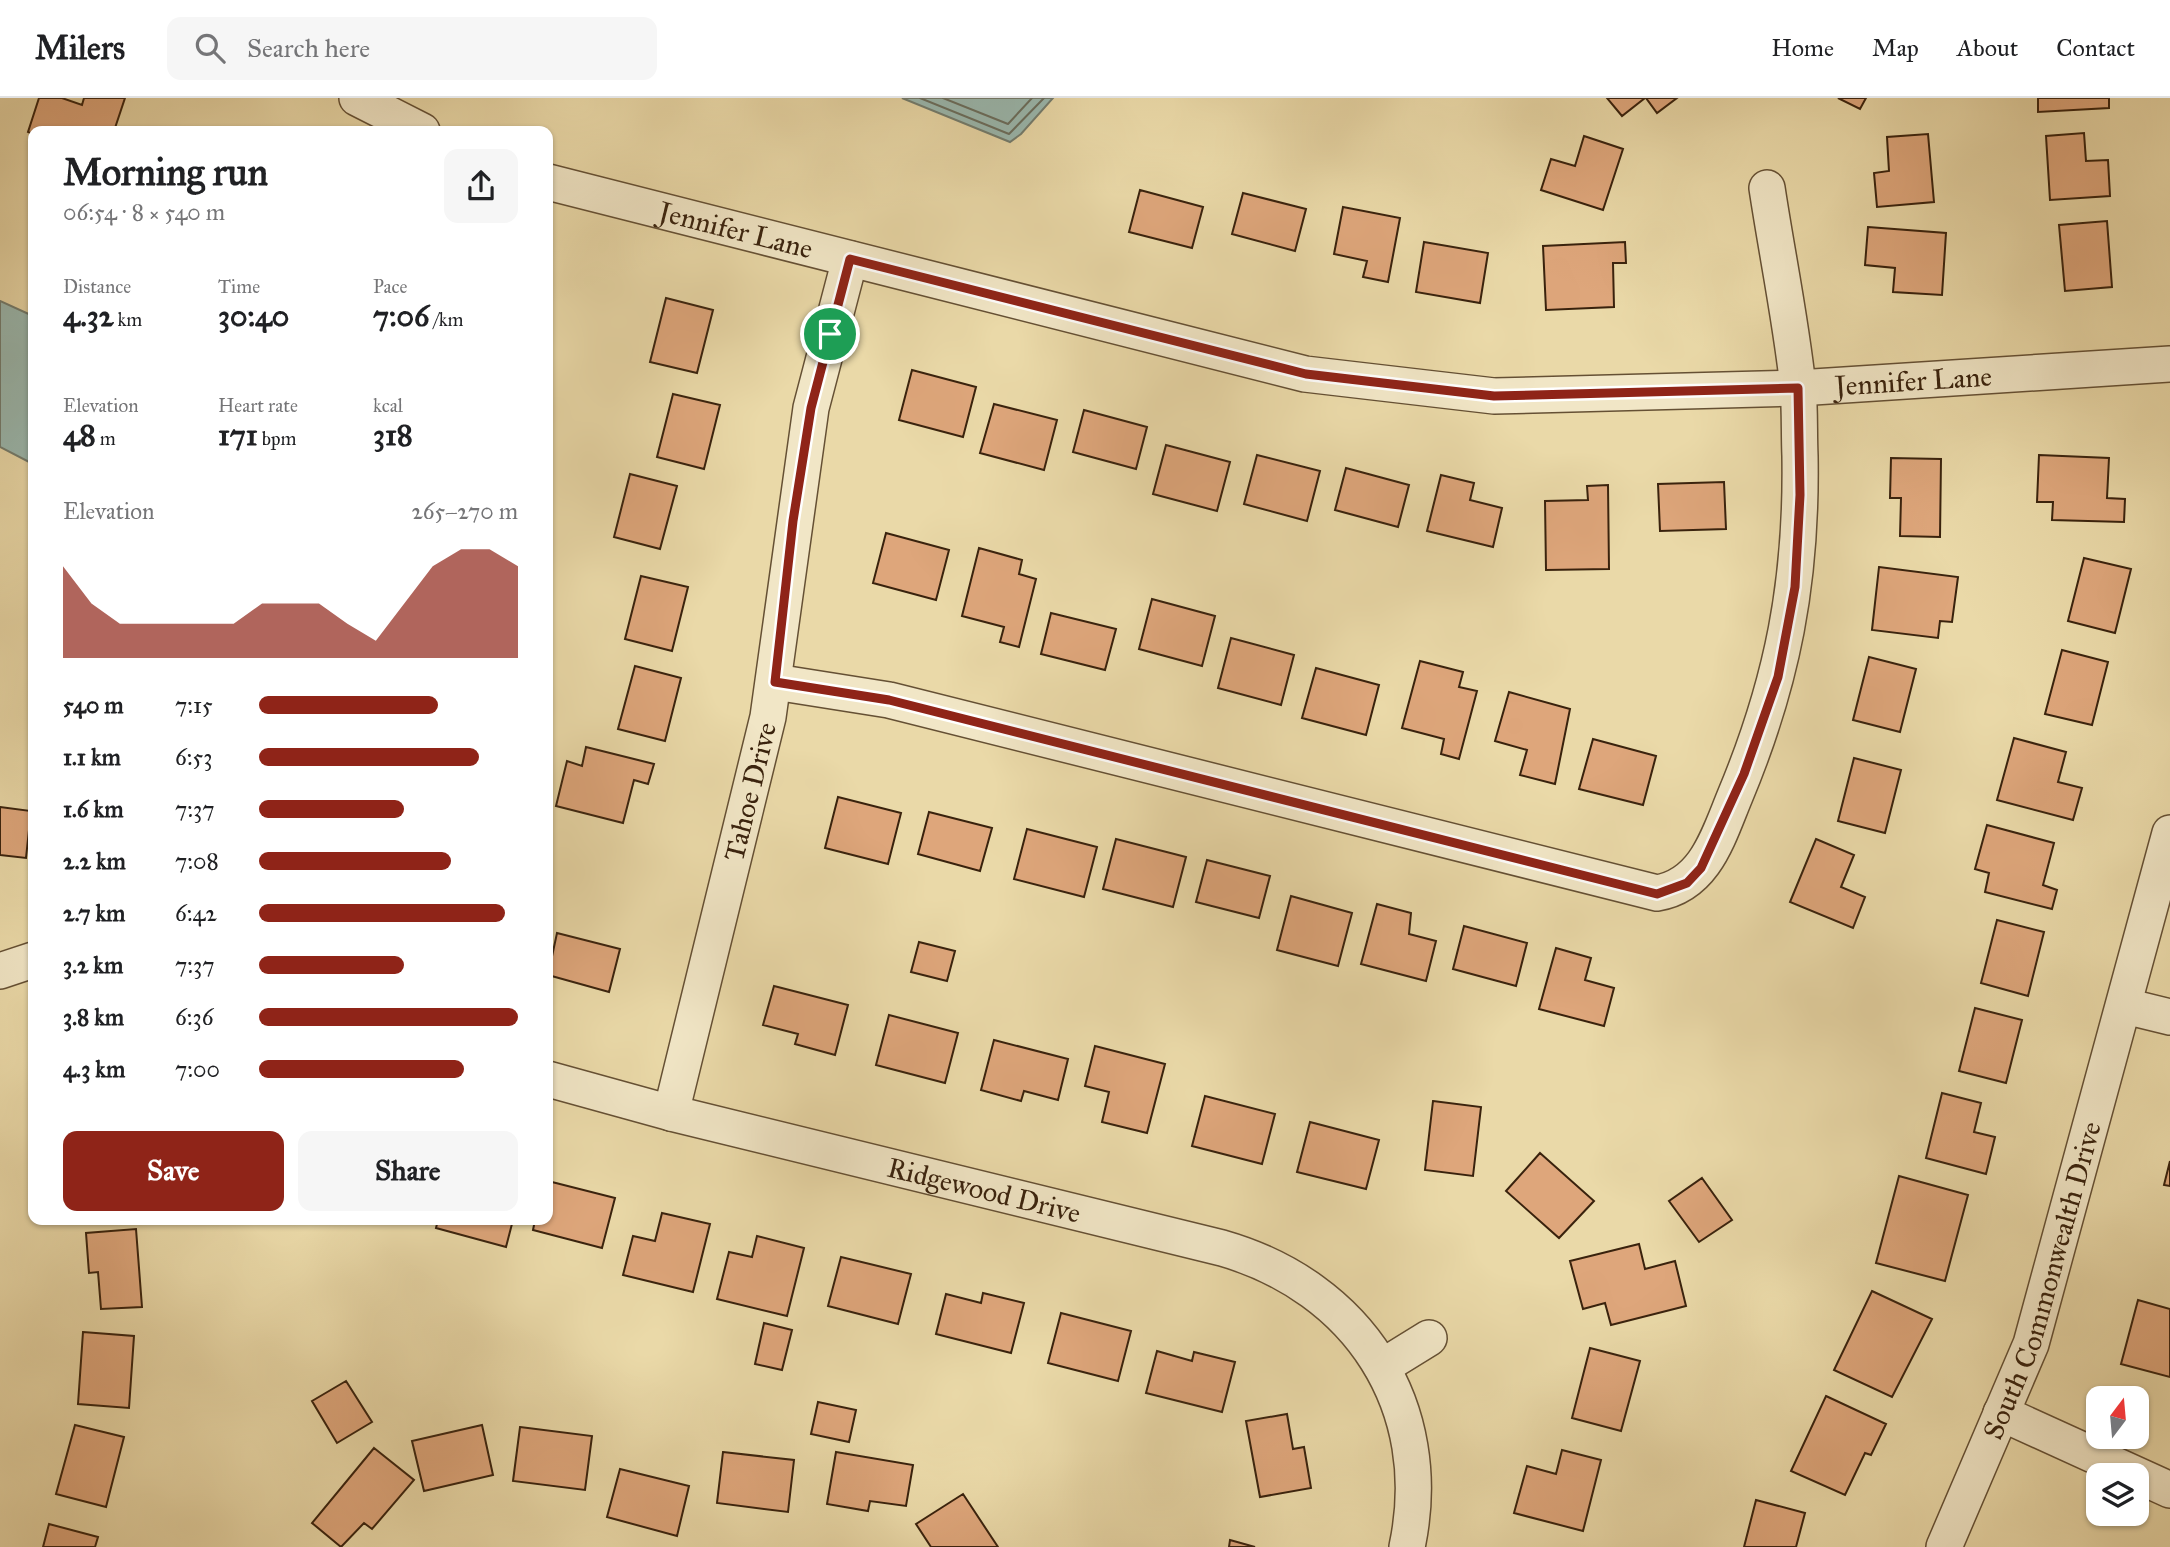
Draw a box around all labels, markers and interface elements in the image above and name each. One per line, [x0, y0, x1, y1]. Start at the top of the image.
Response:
search box [167, 17, 657, 80]
text: Milers [35, 28, 125, 68]
icon: search [191, 29, 229, 67]
text: Search here [247, 32, 370, 64]
text: Home [1771, 33, 1834, 63]
text: Map [1872, 33, 1919, 63]
text: About [1957, 33, 2018, 63]
text: Contact [2056, 33, 2135, 63]
text: Morning run [63, 149, 268, 195]
button: share [444, 149, 518, 223]
street label: Jennifer Lane [653, 193, 817, 266]
text: 06:54 · 8 × 540 m [63, 198, 225, 226]
text: Distance [63, 275, 131, 298]
text: Time [218, 275, 260, 298]
text: Pace [373, 275, 407, 298]
text: 4.32 [63, 298, 113, 334]
text: 30:40 [218, 298, 289, 334]
text: 7:06 [373, 298, 429, 334]
pin [800, 304, 860, 364]
text: km [113, 308, 142, 331]
text: /km [429, 308, 463, 331]
icon: arrive [811, 315, 849, 353]
street label: Jennifer Lane [1831, 358, 1993, 403]
text: Elevation [63, 394, 138, 417]
text: Heart rate [218, 394, 298, 417]
text: kcal [373, 394, 403, 417]
text: 48 [63, 417, 96, 453]
text: 171 [218, 417, 258, 453]
text: 318 [373, 417, 413, 453]
text: m [96, 427, 116, 450]
text: bpm [258, 427, 296, 450]
text: Elevation [63, 497, 154, 525]
text: 265–270 m [411, 497, 518, 525]
text: 540 m [63, 691, 124, 719]
text: 7:15 [175, 691, 213, 719]
street label: Tahoe Drive [716, 719, 784, 864]
text: 1.1 km [63, 743, 121, 771]
text: 6:53 [175, 743, 212, 771]
text: 1.6 km [63, 795, 124, 823]
text: 7:37 [175, 795, 215, 823]
text: 2.2 km [63, 847, 126, 875]
text: 7:08 [175, 847, 219, 875]
text: 2.7 km [63, 899, 125, 927]
text: 6:42 [175, 899, 217, 927]
text: 3.2 km [63, 951, 123, 979]
text: 7:37 [175, 951, 215, 979]
text: 3.8 km [63, 1003, 124, 1031]
text: 6:36 [175, 1003, 214, 1031]
text: 4.3 km [63, 1055, 125, 1083]
text: 7:00 [175, 1055, 220, 1083]
street label: South Commonwealth Drive [1975, 1117, 2108, 1444]
button: Save [63, 1131, 284, 1211]
button: Share [298, 1131, 518, 1211]
street label: Ridgewood Drive [884, 1149, 1084, 1230]
north arrow [2086, 1386, 2149, 1449]
map controls [2086, 1386, 2149, 1526]
button: layers [2086, 1463, 2149, 1526]

